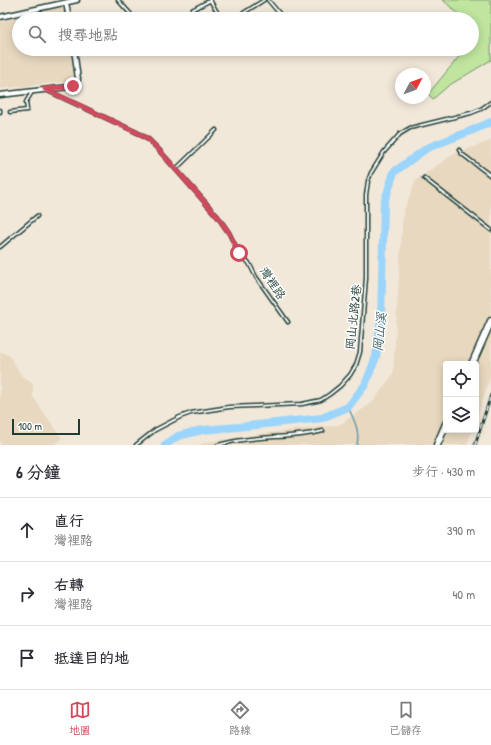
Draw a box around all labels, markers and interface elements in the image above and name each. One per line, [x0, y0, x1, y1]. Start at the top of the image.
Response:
search box [12, 12, 479, 56]
icon: search [26, 23, 48, 45]
text: 搜尋地點 [58, 24, 118, 45]
north arrow [395, 68, 431, 104]
route end [64, 77, 82, 95]
route start [230, 244, 248, 262]
street label: 灣裡路 [256, 263, 290, 303]
street label: 岡山北路2巷 [341, 283, 365, 351]
water label: 岡山溪 [368, 311, 390, 352]
map controls [443, 361, 479, 433]
button: locate [443, 361, 479, 397]
button: layers [443, 397, 479, 433]
scale bar [12, 417, 80, 436]
text: 100 m [18, 419, 42, 433]
text: 6 分鐘 [16, 460, 61, 483]
text: 步行 · 430 m [412, 462, 475, 480]
text: 直行 [54, 510, 84, 531]
icon: ahead [16, 519, 38, 541]
text: 390 m [447, 521, 475, 539]
text: 灣裡路 [54, 531, 93, 549]
text: 右轉 [54, 574, 84, 595]
icon: right [16, 583, 38, 605]
text: 40 m [452, 585, 475, 603]
text: 灣裡路 [54, 595, 93, 613]
icon: arrive [16, 647, 38, 669]
text: 抵達目的地 [54, 647, 129, 668]
tab: 地圖 [69, 699, 91, 737]
tab: 路線 [229, 699, 251, 737]
tab: 已儲存 [389, 699, 422, 737]

